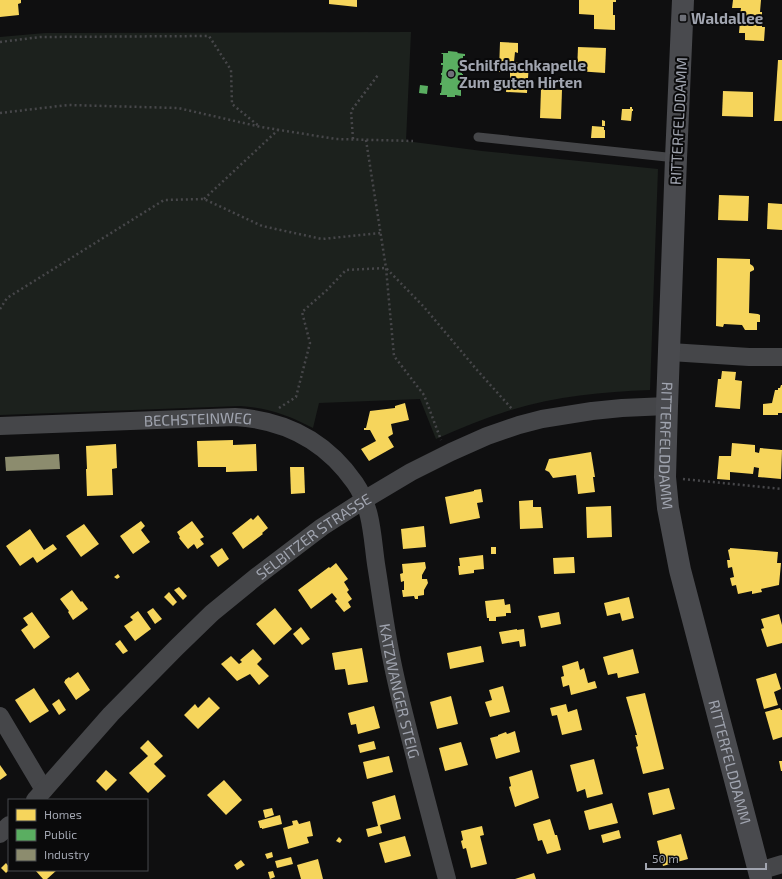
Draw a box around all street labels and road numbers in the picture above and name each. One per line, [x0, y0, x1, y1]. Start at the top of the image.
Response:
street label: RITTERFELDDAMM [666, 57, 690, 185]
street label: RITTERFELDDAMM [656, 381, 677, 510]
street label: BECHSTEINWEG [143, 408, 253, 429]
street label: SELBITZER STRASSE [252, 489, 374, 583]
street label: KATZWANGER STEIG [376, 622, 424, 760]
street label: RITTERFELDDAMM [705, 698, 755, 826]

